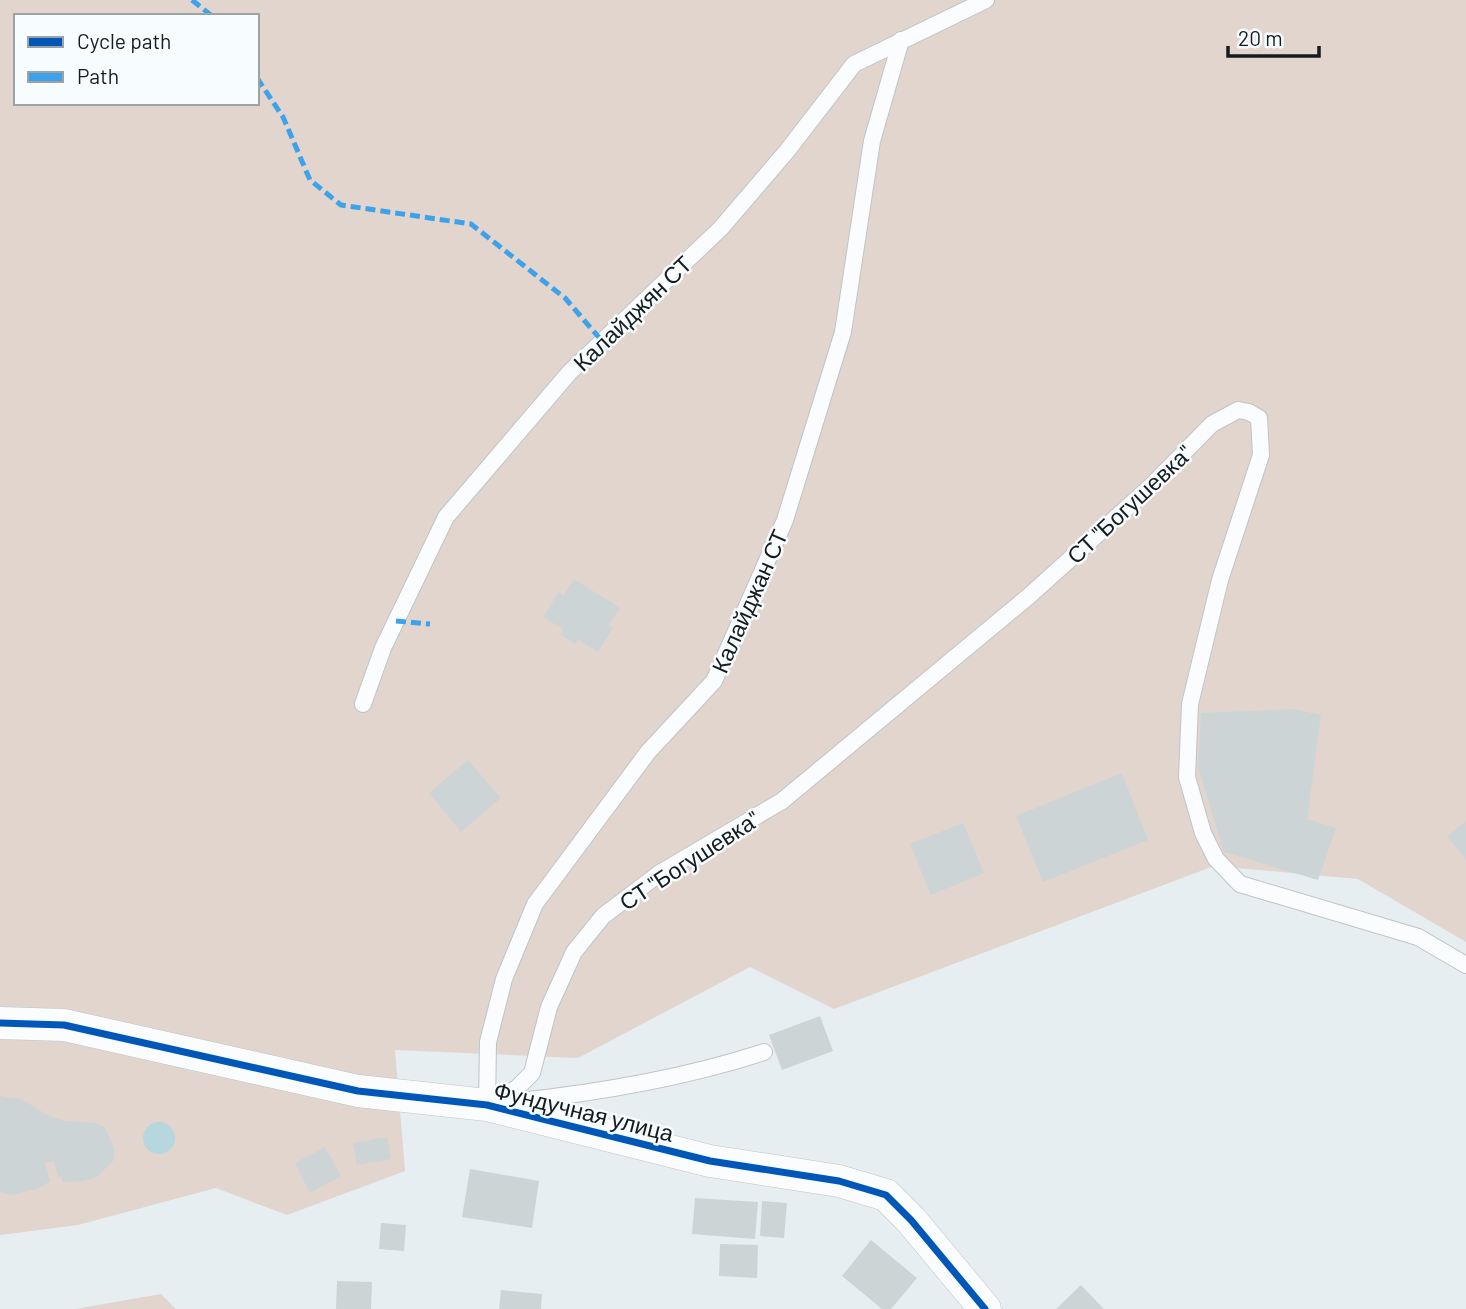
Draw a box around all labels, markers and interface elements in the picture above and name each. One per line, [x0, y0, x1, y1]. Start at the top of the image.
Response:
legend [14, 14, 259, 105]
scale bar [1228, 14, 1319, 58]
text: 20 m [1238, 25, 1283, 50]
text: Cycle path [77, 28, 171, 53]
text: Path [77, 63, 119, 88]
street label: Калайджян СТ [567, 250, 697, 376]
street label: СТ "Богушевка" [1061, 439, 1197, 569]
street label: Калайджан СТ [705, 525, 793, 677]
street label: СТ "Богушевка" [614, 804, 764, 916]
street label: Фундучная улица [491, 1075, 677, 1147]

